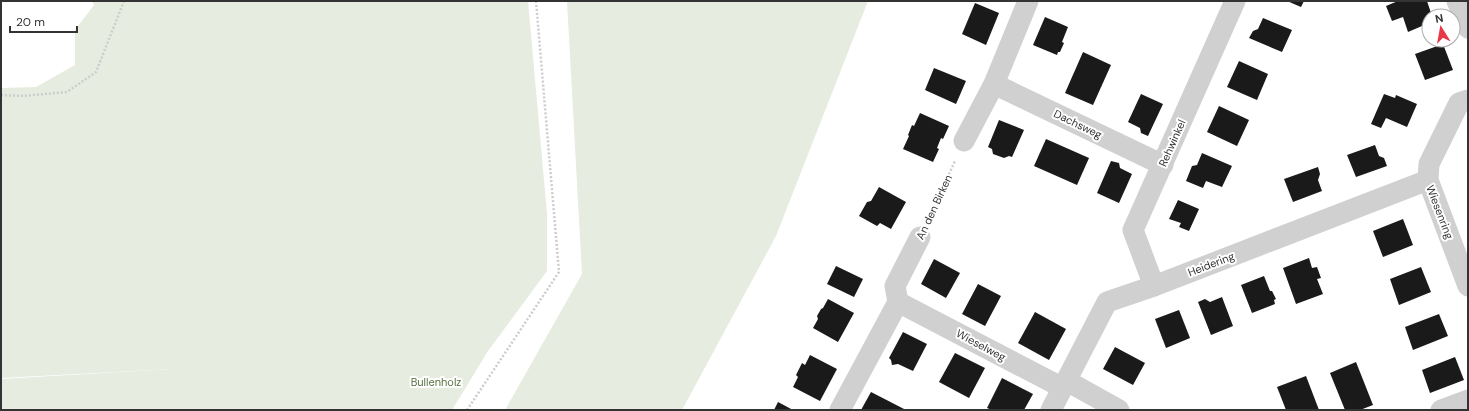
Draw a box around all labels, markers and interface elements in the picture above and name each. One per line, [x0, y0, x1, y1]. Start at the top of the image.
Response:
scale bar [10, 8, 77, 34]
north arrow [1421, 8, 1461, 48]
text: N [1434, 11, 1444, 26]
text: 20 m [16, 14, 45, 30]
street label: Dachsweg [1052, 106, 1104, 142]
street label: Rehwinkel [1155, 117, 1189, 169]
street label: An den Birken [913, 172, 955, 242]
street label: Wiesenring [1423, 183, 1457, 241]
street label: Heidering [1186, 249, 1236, 279]
street label: Wieselweg [954, 326, 1008, 364]
park label: Bullenholz [411, 375, 461, 389]

